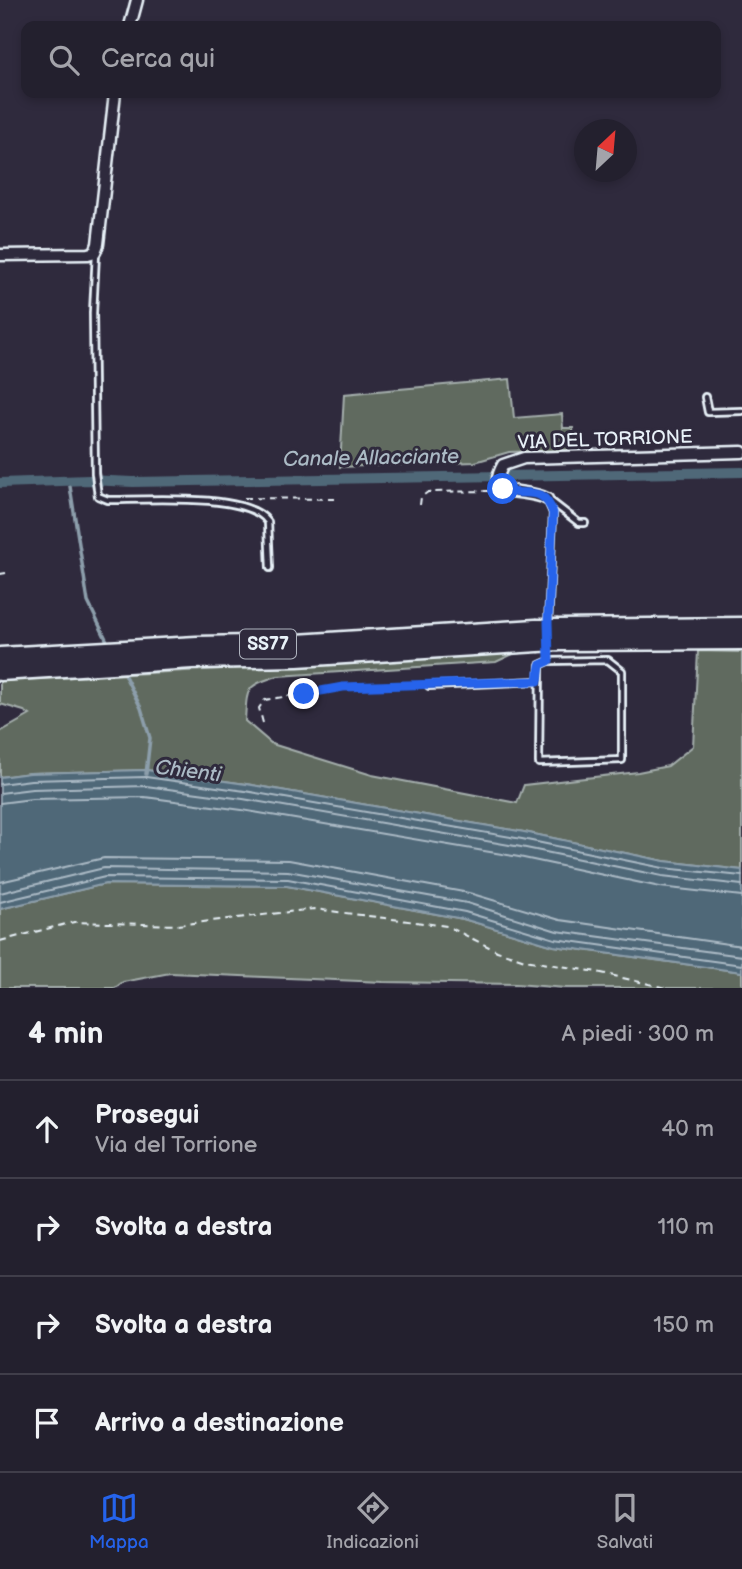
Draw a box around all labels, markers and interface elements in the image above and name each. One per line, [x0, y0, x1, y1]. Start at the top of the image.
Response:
search box [21, 21, 721, 98]
icon: search [45, 41, 83, 79]
text: Cerca qui [101, 44, 215, 75]
north arrow [574, 119, 637, 182]
street label: VIA DEL TORRIONE [517, 425, 693, 455]
water label: Canale Allacciante [283, 444, 459, 472]
route start [487, 473, 518, 504]
road number: SS77 [240, 630, 296, 658]
route end [288, 678, 319, 709]
water label: Chienti [154, 755, 224, 788]
text: 4 min [28, 1016, 103, 1052]
text: A piedi · 300 m [561, 1020, 714, 1048]
text: Prosegui [95, 1100, 199, 1131]
icon: ahead [28, 1110, 66, 1148]
text: 40 m [661, 1115, 714, 1143]
text: Via del Torrione [95, 1131, 257, 1159]
icon: right [28, 1208, 66, 1246]
text: Svolta a destra [95, 1212, 272, 1243]
text: 110 m [657, 1213, 714, 1241]
icon: right [28, 1306, 66, 1344]
text: Svolta a destra [95, 1310, 272, 1341]
text: 150 m [653, 1311, 714, 1339]
icon: arrive [28, 1404, 66, 1442]
text: Arrivo a destinazione [95, 1408, 344, 1439]
tab: Mappa [89, 1489, 149, 1554]
tab: Indicazioni [327, 1489, 419, 1554]
tab: Salvati [597, 1489, 653, 1554]

